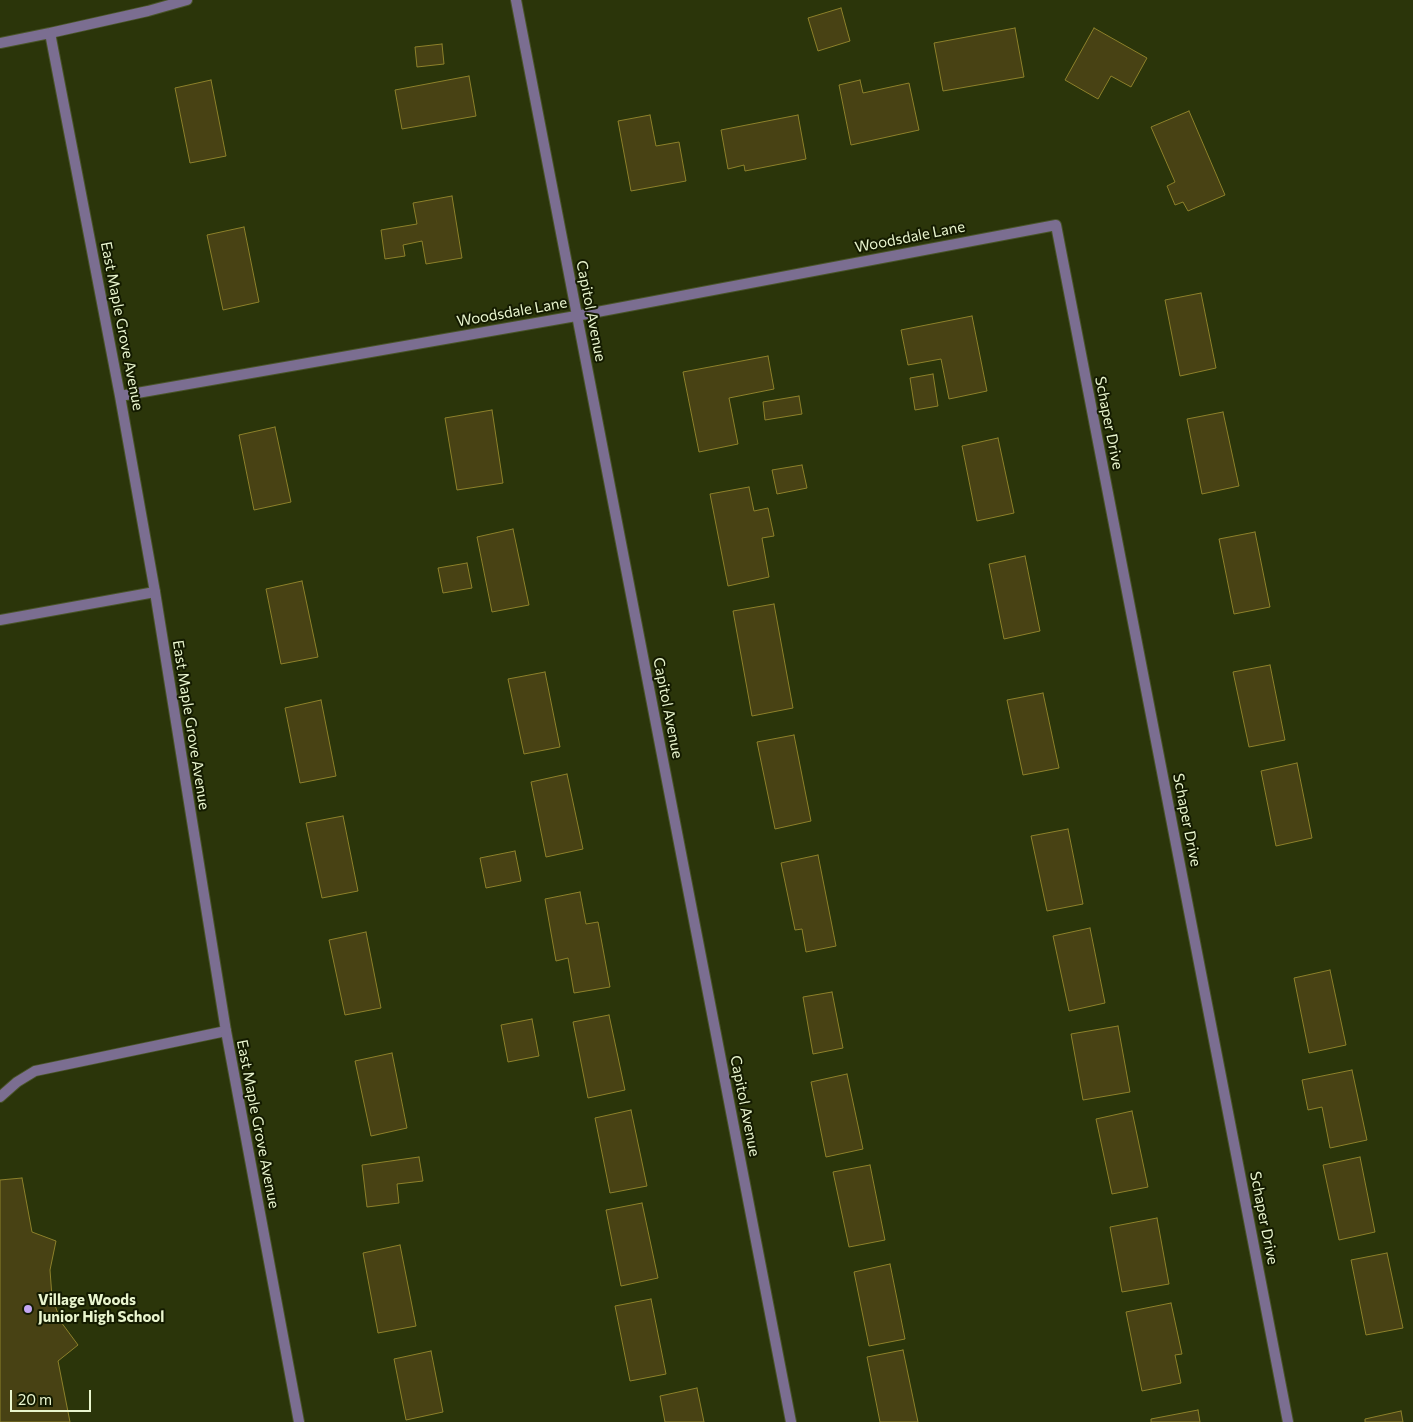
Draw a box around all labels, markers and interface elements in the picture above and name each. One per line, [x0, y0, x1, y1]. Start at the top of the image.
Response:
street label: Woodsdale Lane [853, 218, 967, 256]
street label: East Maple Grove Avenue [97, 240, 147, 412]
street label: Capitol Avenue [572, 259, 610, 363]
street label: Woodsdale Lane [455, 293, 569, 331]
street label: Schaper Drive [1091, 375, 1127, 471]
street label: East Maple Grove Avenue [169, 639, 213, 811]
street label: Capitol Avenue [649, 656, 687, 760]
street label: Schaper Drive [1169, 772, 1205, 868]
street label: East Maple Grove Avenue [233, 1038, 283, 1210]
street label: Capitol Avenue [726, 1054, 764, 1158]
street label: Schaper Drive [1246, 1170, 1282, 1266]
place label: Village Woods Junior High School [38, 1291, 164, 1326]
marker: Village Woods Junior High School [22, 1303, 34, 1315]
scale bar [12, 1380, 94, 1412]
text: 20 m [18, 1390, 52, 1408]

